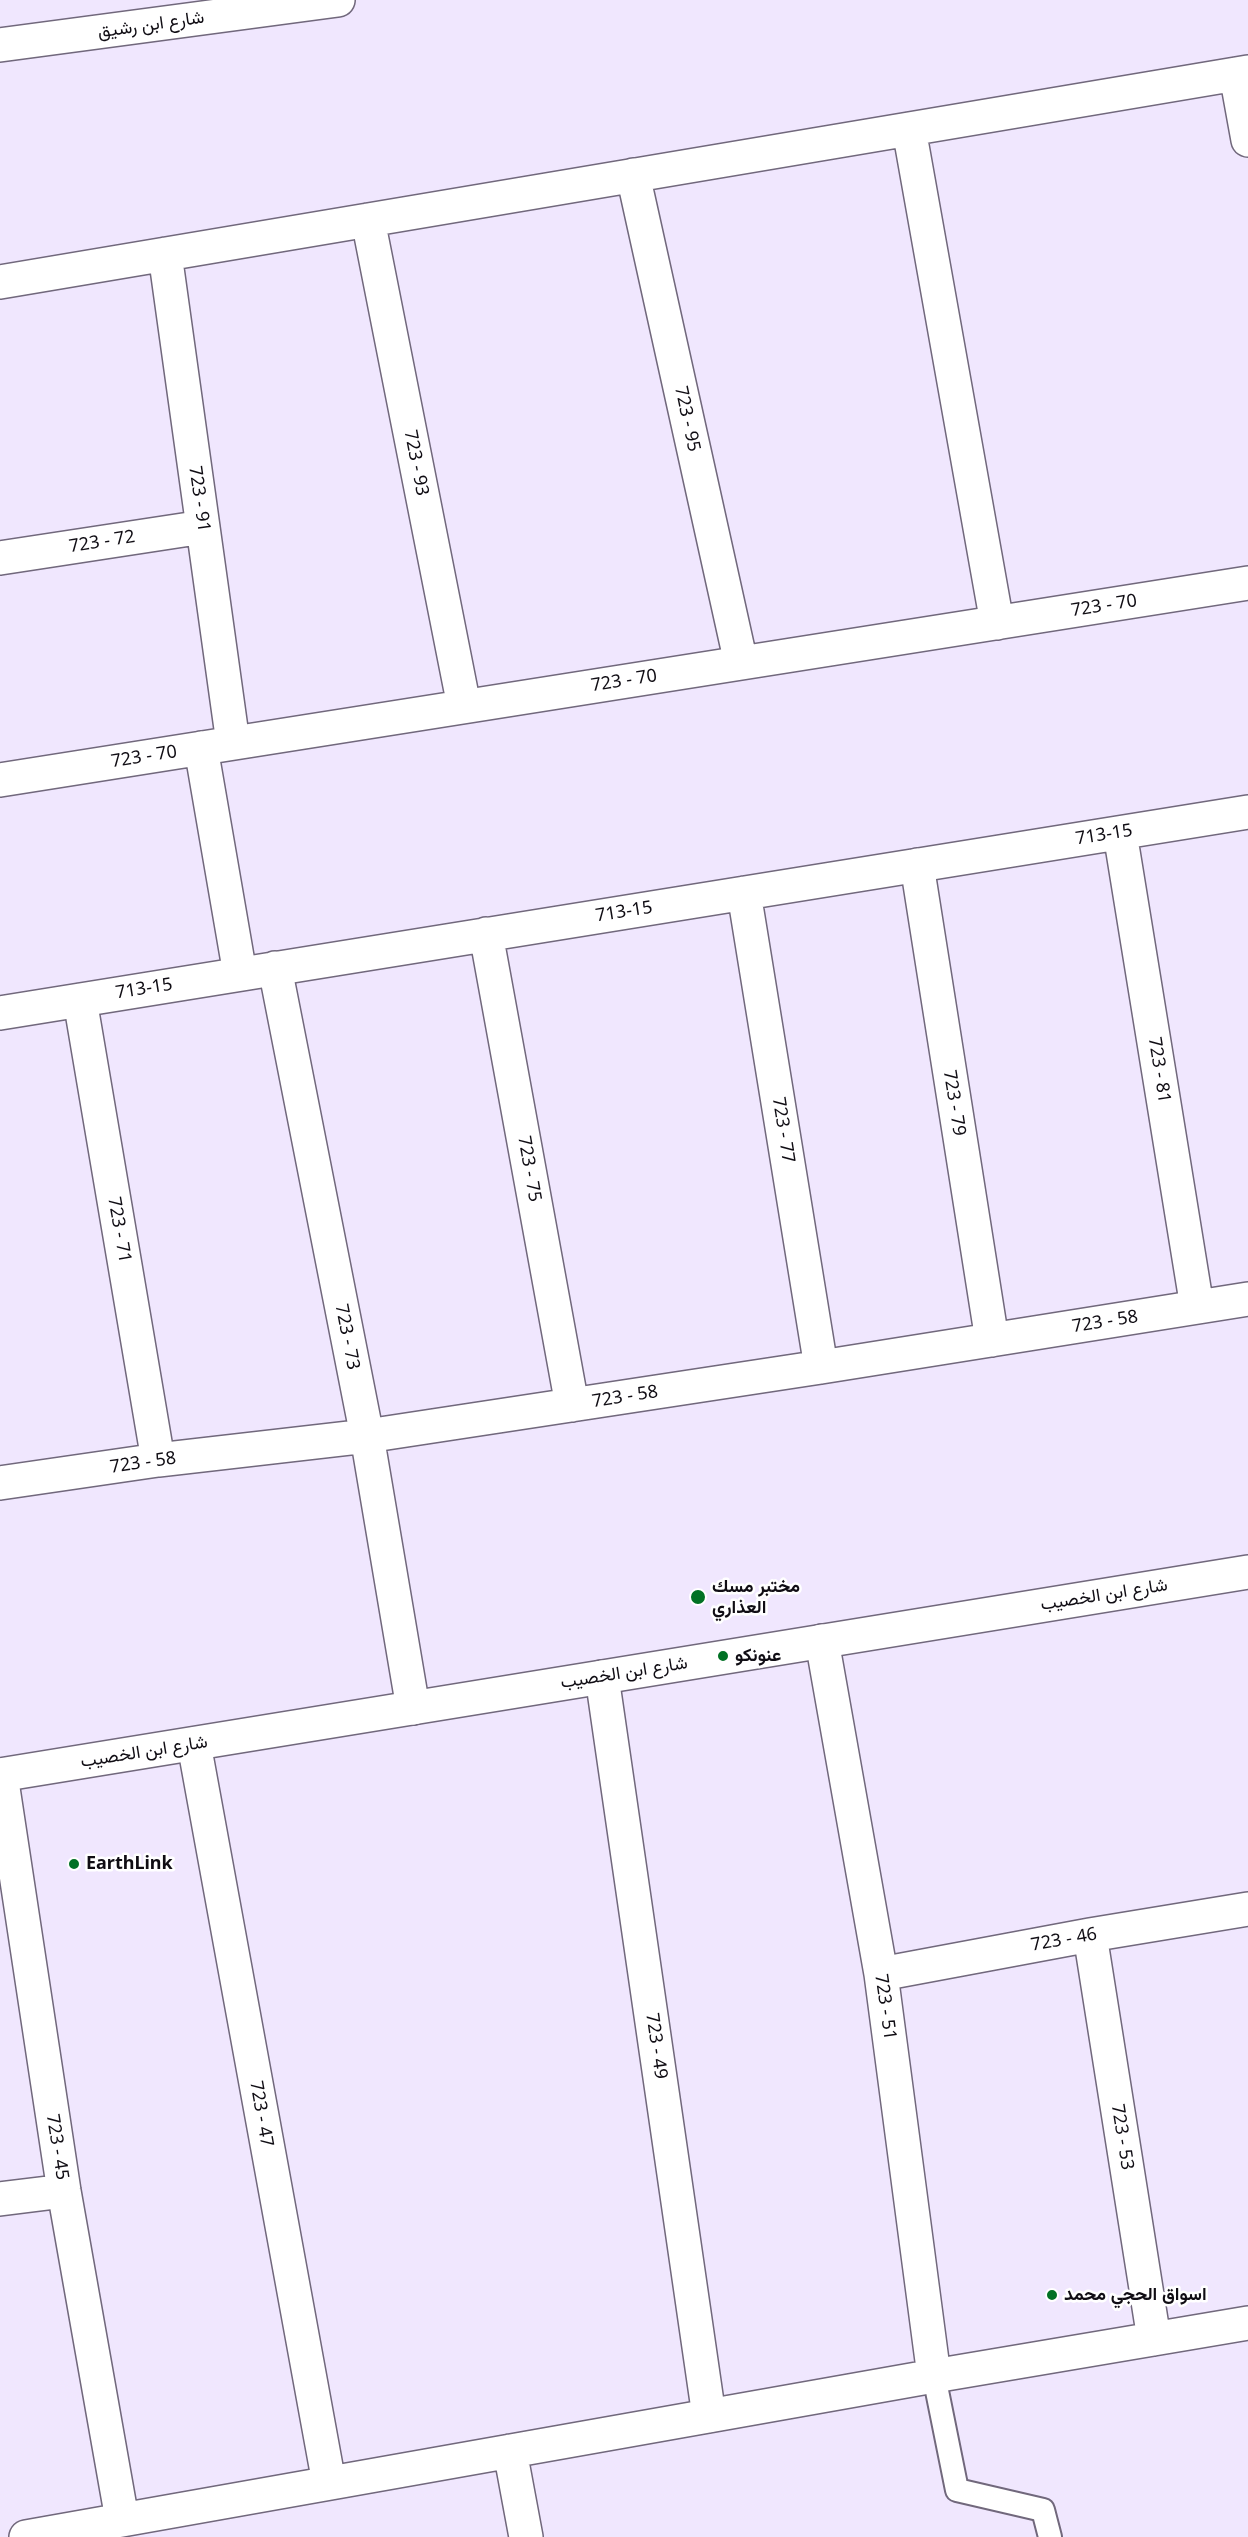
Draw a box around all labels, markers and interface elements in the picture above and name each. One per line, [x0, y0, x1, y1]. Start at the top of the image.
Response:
street label: شارع ابن رشيق [96, 7, 206, 43]
street label: 723 - 95 [670, 384, 704, 454]
street label: 723 - 93 [399, 428, 433, 498]
street label: 723 - 91 [184, 465, 214, 533]
street label: 723 - 72 [67, 526, 137, 558]
street label: 723 - 70 [1069, 590, 1139, 622]
street label: 723 - 70 [589, 665, 659, 697]
street label: 723 - 70 [109, 741, 179, 773]
street label: 713-15 [1074, 820, 1134, 850]
street label: 713-15 [594, 897, 654, 927]
street label: 713-15 [114, 974, 174, 1004]
street label: 723 - 81 [1143, 1035, 1175, 1105]
street label: 723 - 79 [938, 1068, 970, 1138]
street label: 723 - 77 [767, 1095, 799, 1165]
street label: 723 - 75 [513, 1134, 545, 1204]
street label: 723 - 71 [103, 1195, 135, 1265]
street label: 723 - 73 [330, 1302, 364, 1372]
street label: 723 - 58 [1070, 1306, 1140, 1338]
street label: 723 - 58 [590, 1381, 660, 1413]
street label: 723 - 58 [109, 1448, 177, 1478]
street label: شارع ابن الخصيب [1039, 1574, 1169, 1616]
place label: مختبر مسك العذاري [712, 1576, 800, 1618]
marker: مختبر مسك العذاري [689, 1588, 707, 1606]
place label: عنونكو [735, 1645, 781, 1667]
marker: عنونكو [716, 1649, 730, 1663]
street label: شارع ابن الخصيب [559, 1652, 689, 1694]
street label: شارع ابن الخصيب [79, 1731, 209, 1773]
place label: EarthLink [86, 1853, 173, 1875]
marker: EarthLink [67, 1857, 81, 1871]
street label: 723 - 46 [1029, 1924, 1099, 1956]
street label: 723 - 51 [870, 1973, 900, 2041]
street label: 723 - 49 [641, 2012, 671, 2080]
street label: 723 - 47 [245, 2079, 277, 2149]
street label: 723 - 53 [1106, 2102, 1138, 2172]
street label: 723 - 45 [41, 2112, 73, 2182]
place label: اسواق الحجي محمد [1064, 2284, 1207, 2306]
marker: اسواق الحجي محمد [1045, 2288, 1059, 2302]

